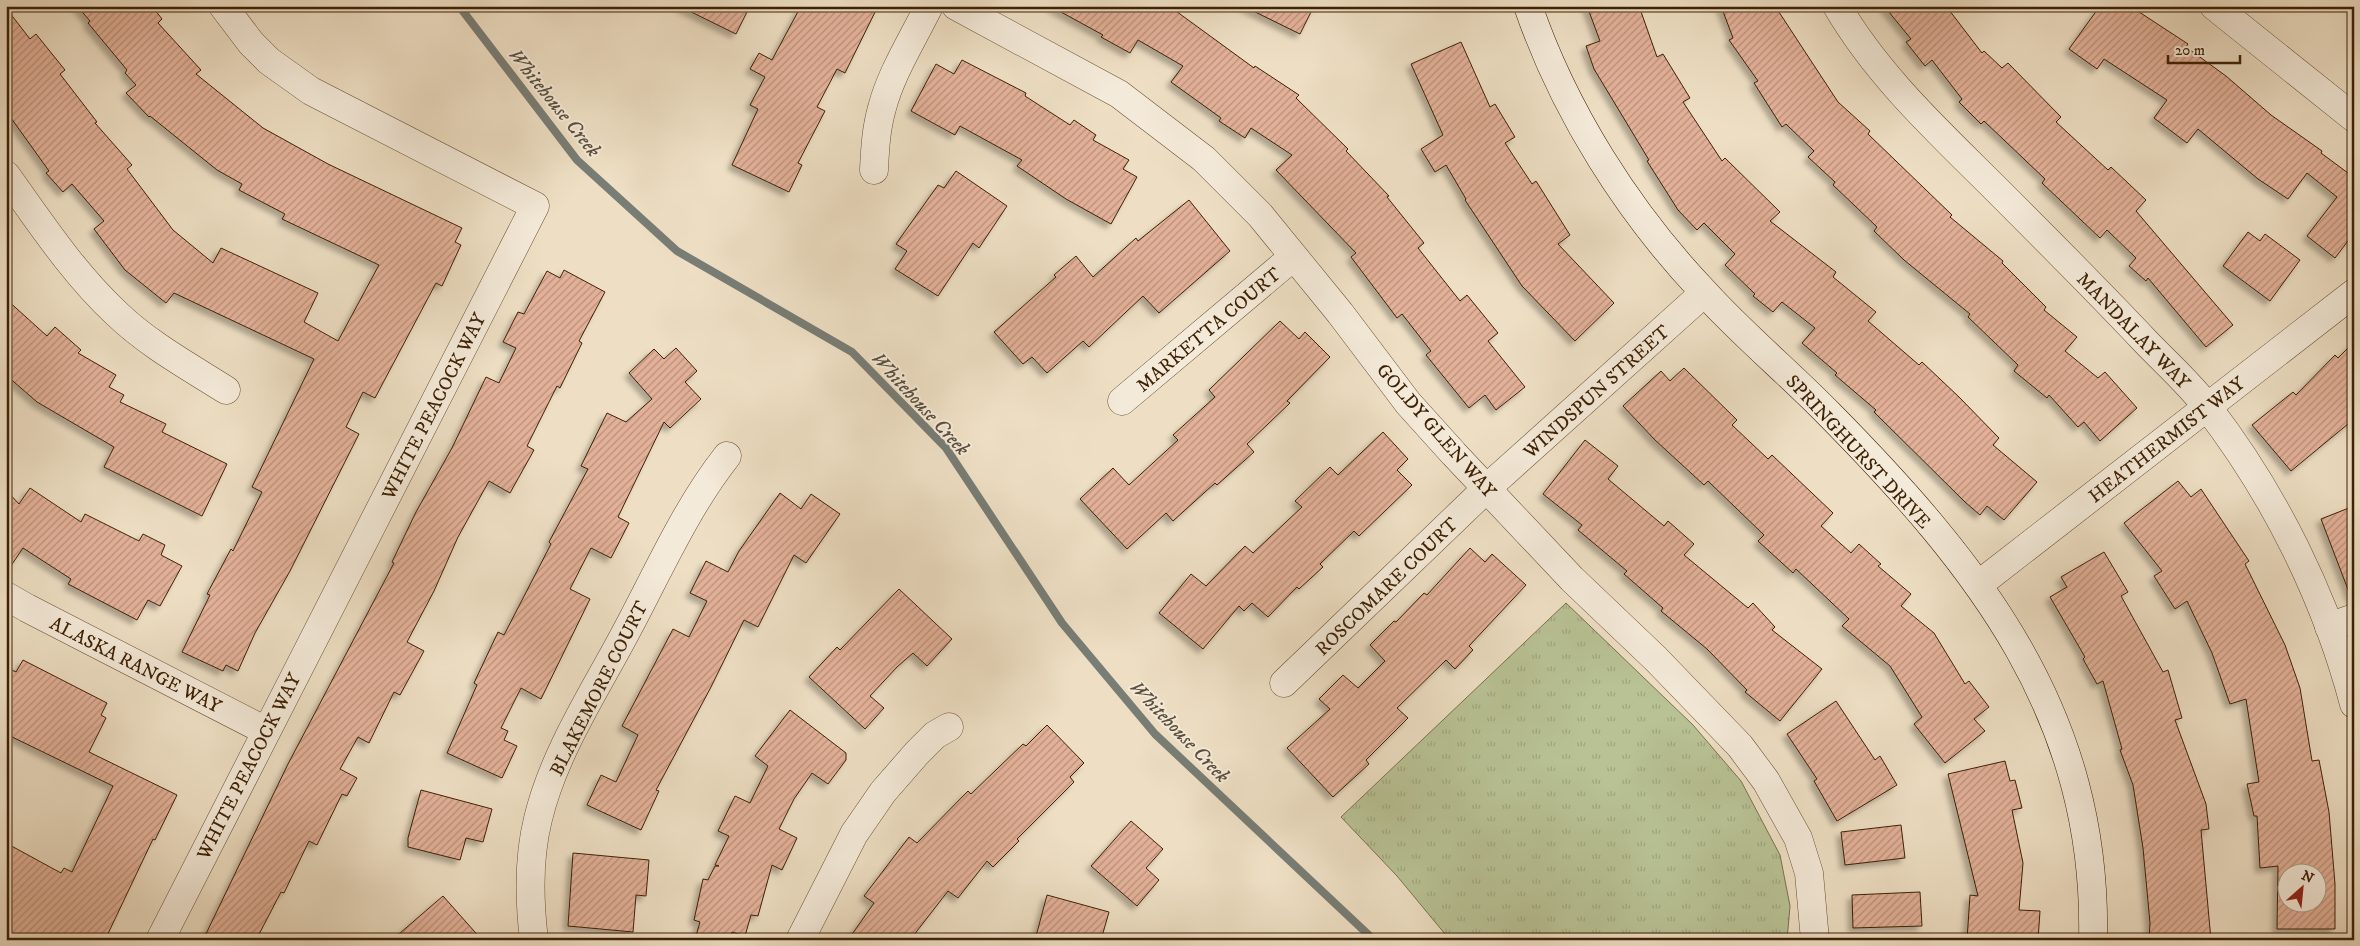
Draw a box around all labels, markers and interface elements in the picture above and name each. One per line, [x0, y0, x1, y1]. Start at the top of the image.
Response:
scale bar [2168, 32, 2240, 64]
text: 20 m [2175, 41, 2205, 60]
water label: Whitehouse Creek [502, 43, 606, 163]
street label: MARKETTA COURT [1132, 263, 1286, 397]
street label: MANDALAY WAY [2071, 268, 2195, 395]
street label: WHITE PEACOCK WAY [377, 309, 492, 505]
street label: WINDSPUN STREET [1518, 320, 1675, 464]
water label: Whitehouse Creek [865, 347, 975, 462]
street label: GOLDY GLEN WAY [1371, 359, 1501, 504]
street label: SPRINGHURST DRIVE [1781, 370, 1935, 534]
street label: HEATHERMIST WAY [2084, 372, 2250, 508]
street label: ROSCOMARE COURT [1311, 513, 1464, 661]
street label: BLAKEMORE COURT [545, 597, 654, 780]
street label: ALASKA RANGE WAY [46, 612, 226, 719]
street label: WHITE PEACOCK WAY [192, 669, 307, 865]
water label: Whitehouse Creek [1124, 675, 1235, 789]
north arrow [2278, 864, 2328, 914]
text: N [2298, 867, 2317, 888]

